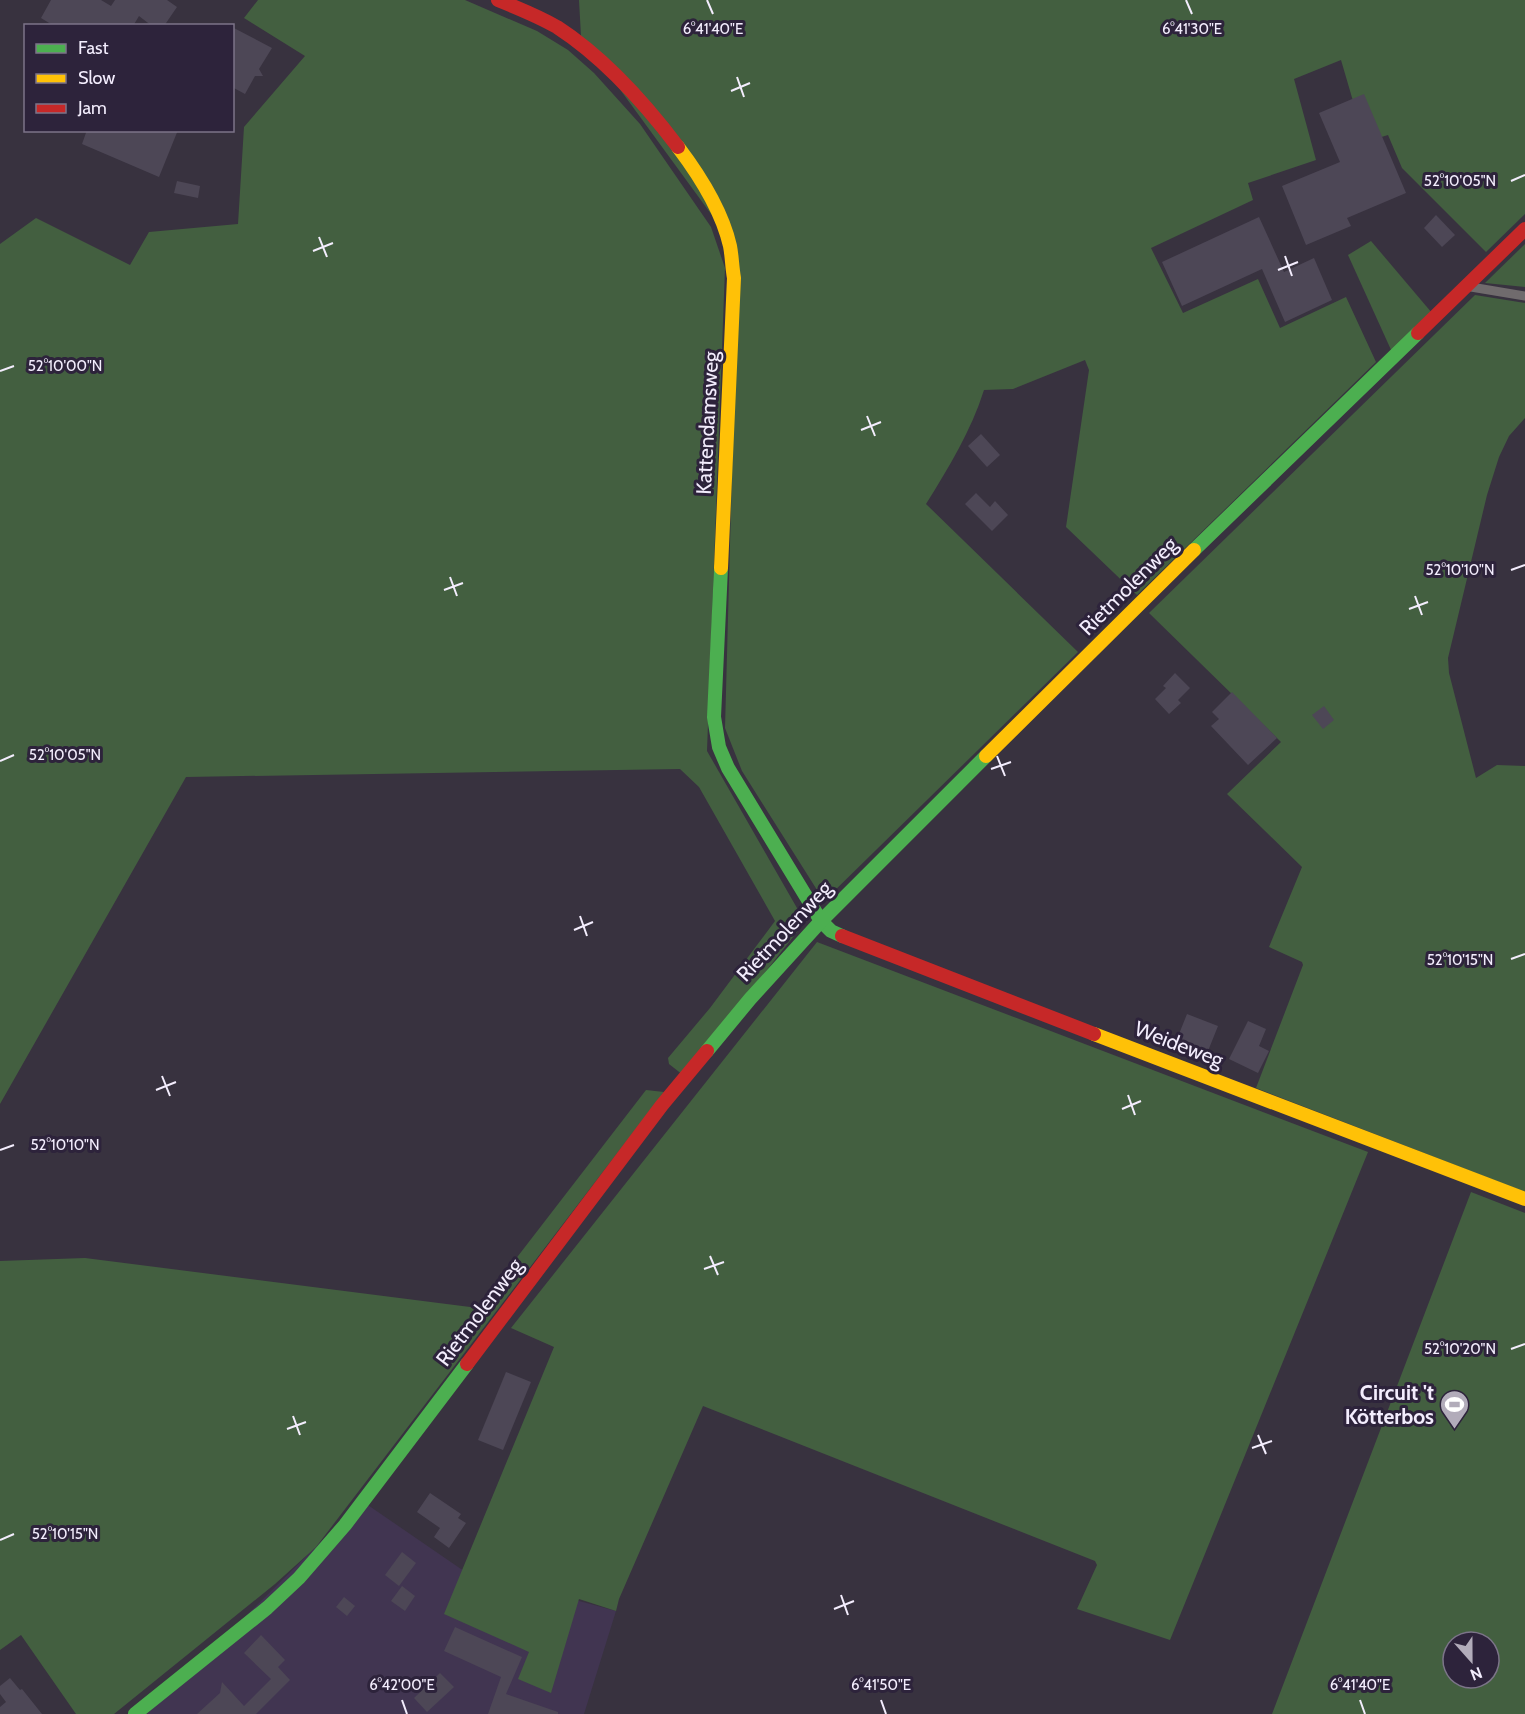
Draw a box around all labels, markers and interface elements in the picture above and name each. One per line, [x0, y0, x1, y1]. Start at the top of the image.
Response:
text: 6°41'40"E [683, 20, 743, 38]
text: 6°41'30"E [1162, 20, 1222, 38]
legend [24, 24, 234, 132]
text: Fast [78, 37, 109, 59]
text: Slow [78, 67, 115, 89]
text: Jam [77, 97, 107, 119]
text: 52°10'05"N [1424, 172, 1496, 190]
street label: Kattendamsweg [691, 350, 723, 495]
text: 52°10'00"N [28, 357, 102, 375]
street label: Rietmolenweg [1074, 531, 1183, 640]
text: 52°10'10"N [1425, 561, 1495, 579]
text: 52°10'05"N [29, 746, 101, 764]
street label: Rietmolenweg [731, 875, 837, 986]
text: 52°10'15"N [1427, 951, 1493, 969]
street label: Weideweg [1131, 1016, 1227, 1073]
text: 52°10'10"N [30, 1136, 100, 1154]
street label: Rietmolenweg [430, 1253, 528, 1371]
text: 52°10'20"N [1424, 1340, 1496, 1358]
place label: Circuit 't Kötterbos [1345, 1380, 1434, 1429]
sports icon: Circuit 't Kötterbos [1439, 1388, 1471, 1430]
text: 52°10'15"N [32, 1525, 98, 1543]
north arrow [1441, 1630, 1501, 1690]
text: N [1468, 1663, 1485, 1684]
text: 6°42'00"E [369, 1676, 435, 1694]
text: 6°41'50"E [851, 1676, 911, 1694]
text: 6°41'40"E [1330, 1676, 1390, 1694]

